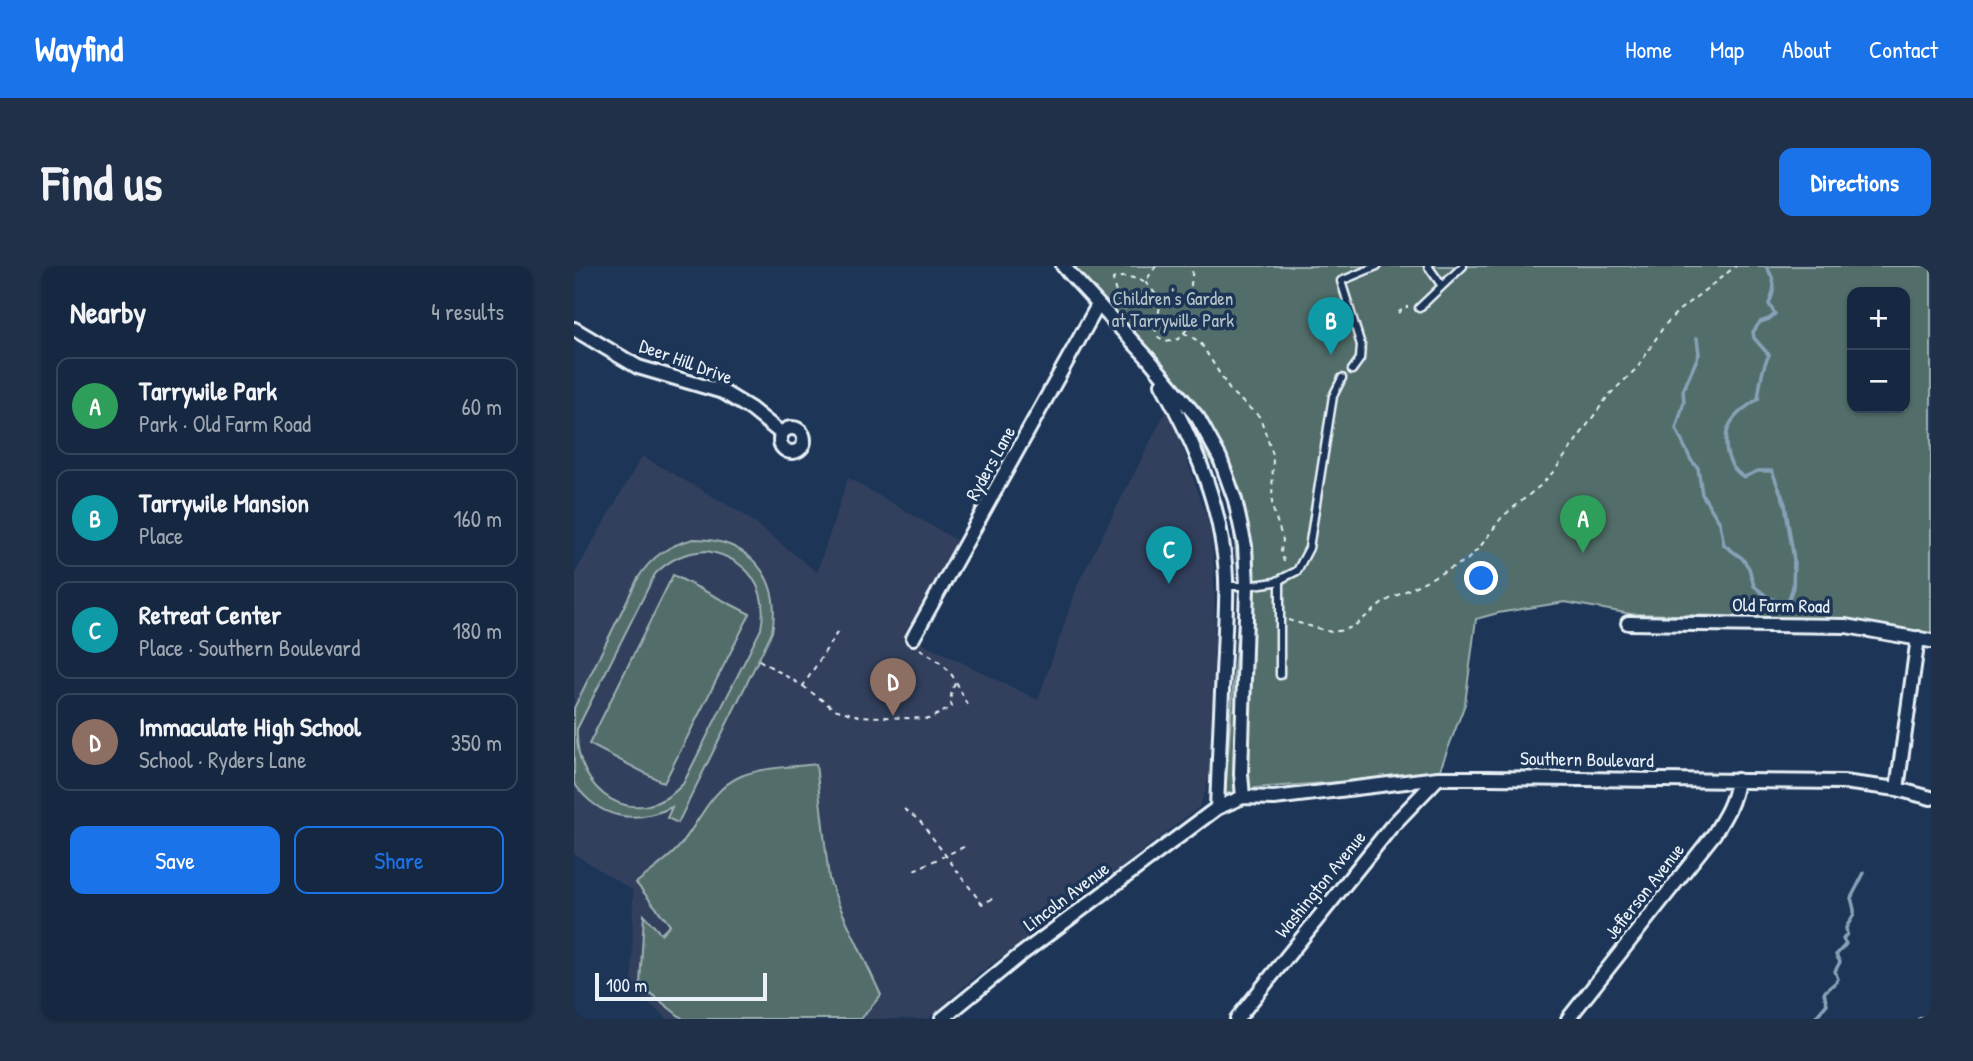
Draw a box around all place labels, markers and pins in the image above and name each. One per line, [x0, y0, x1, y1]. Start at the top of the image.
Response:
pin: B [1308, 297, 1354, 355]
pin: A [1560, 495, 1606, 553]
pin: C [1146, 526, 1192, 584]
pin: D [870, 658, 916, 716]

